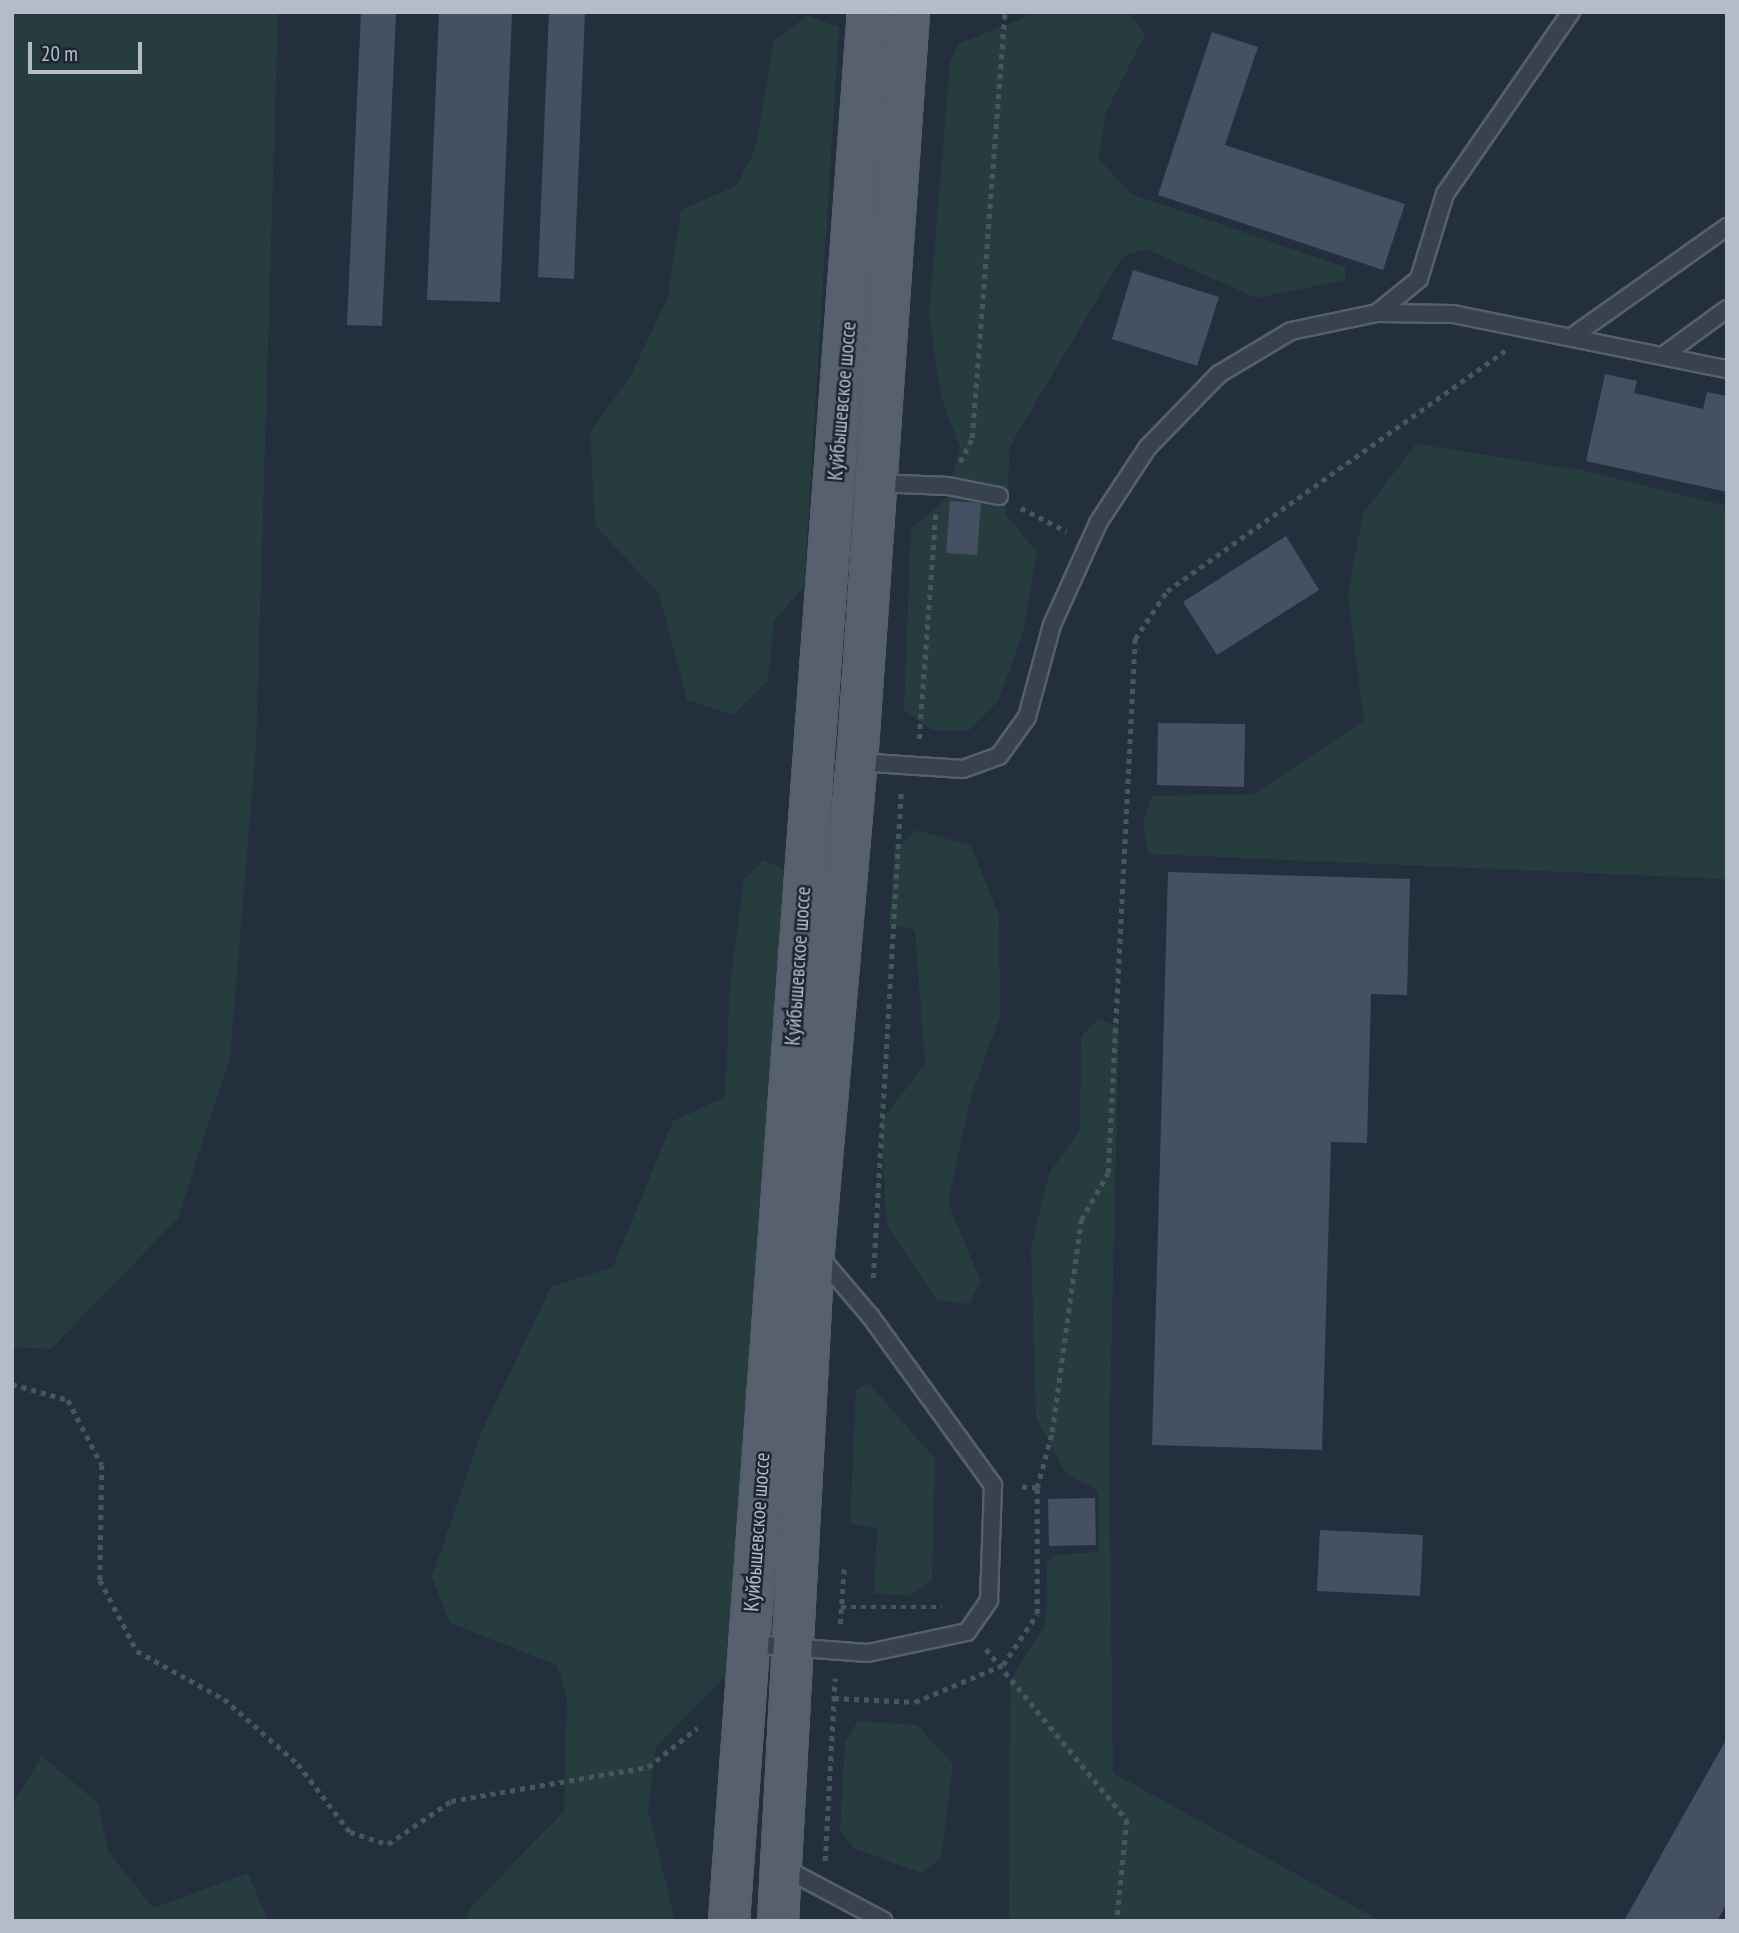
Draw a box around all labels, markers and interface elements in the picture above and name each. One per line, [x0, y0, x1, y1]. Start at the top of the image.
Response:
scale bar [32, 28, 145, 72]
text: 20 m [41, 40, 78, 67]
street label: Куйбышевское шоссе [823, 320, 861, 482]
street label: Куйбышевское шоссе [780, 886, 816, 1046]
street label: Куйбышевское шоссе [739, 1452, 775, 1612]

